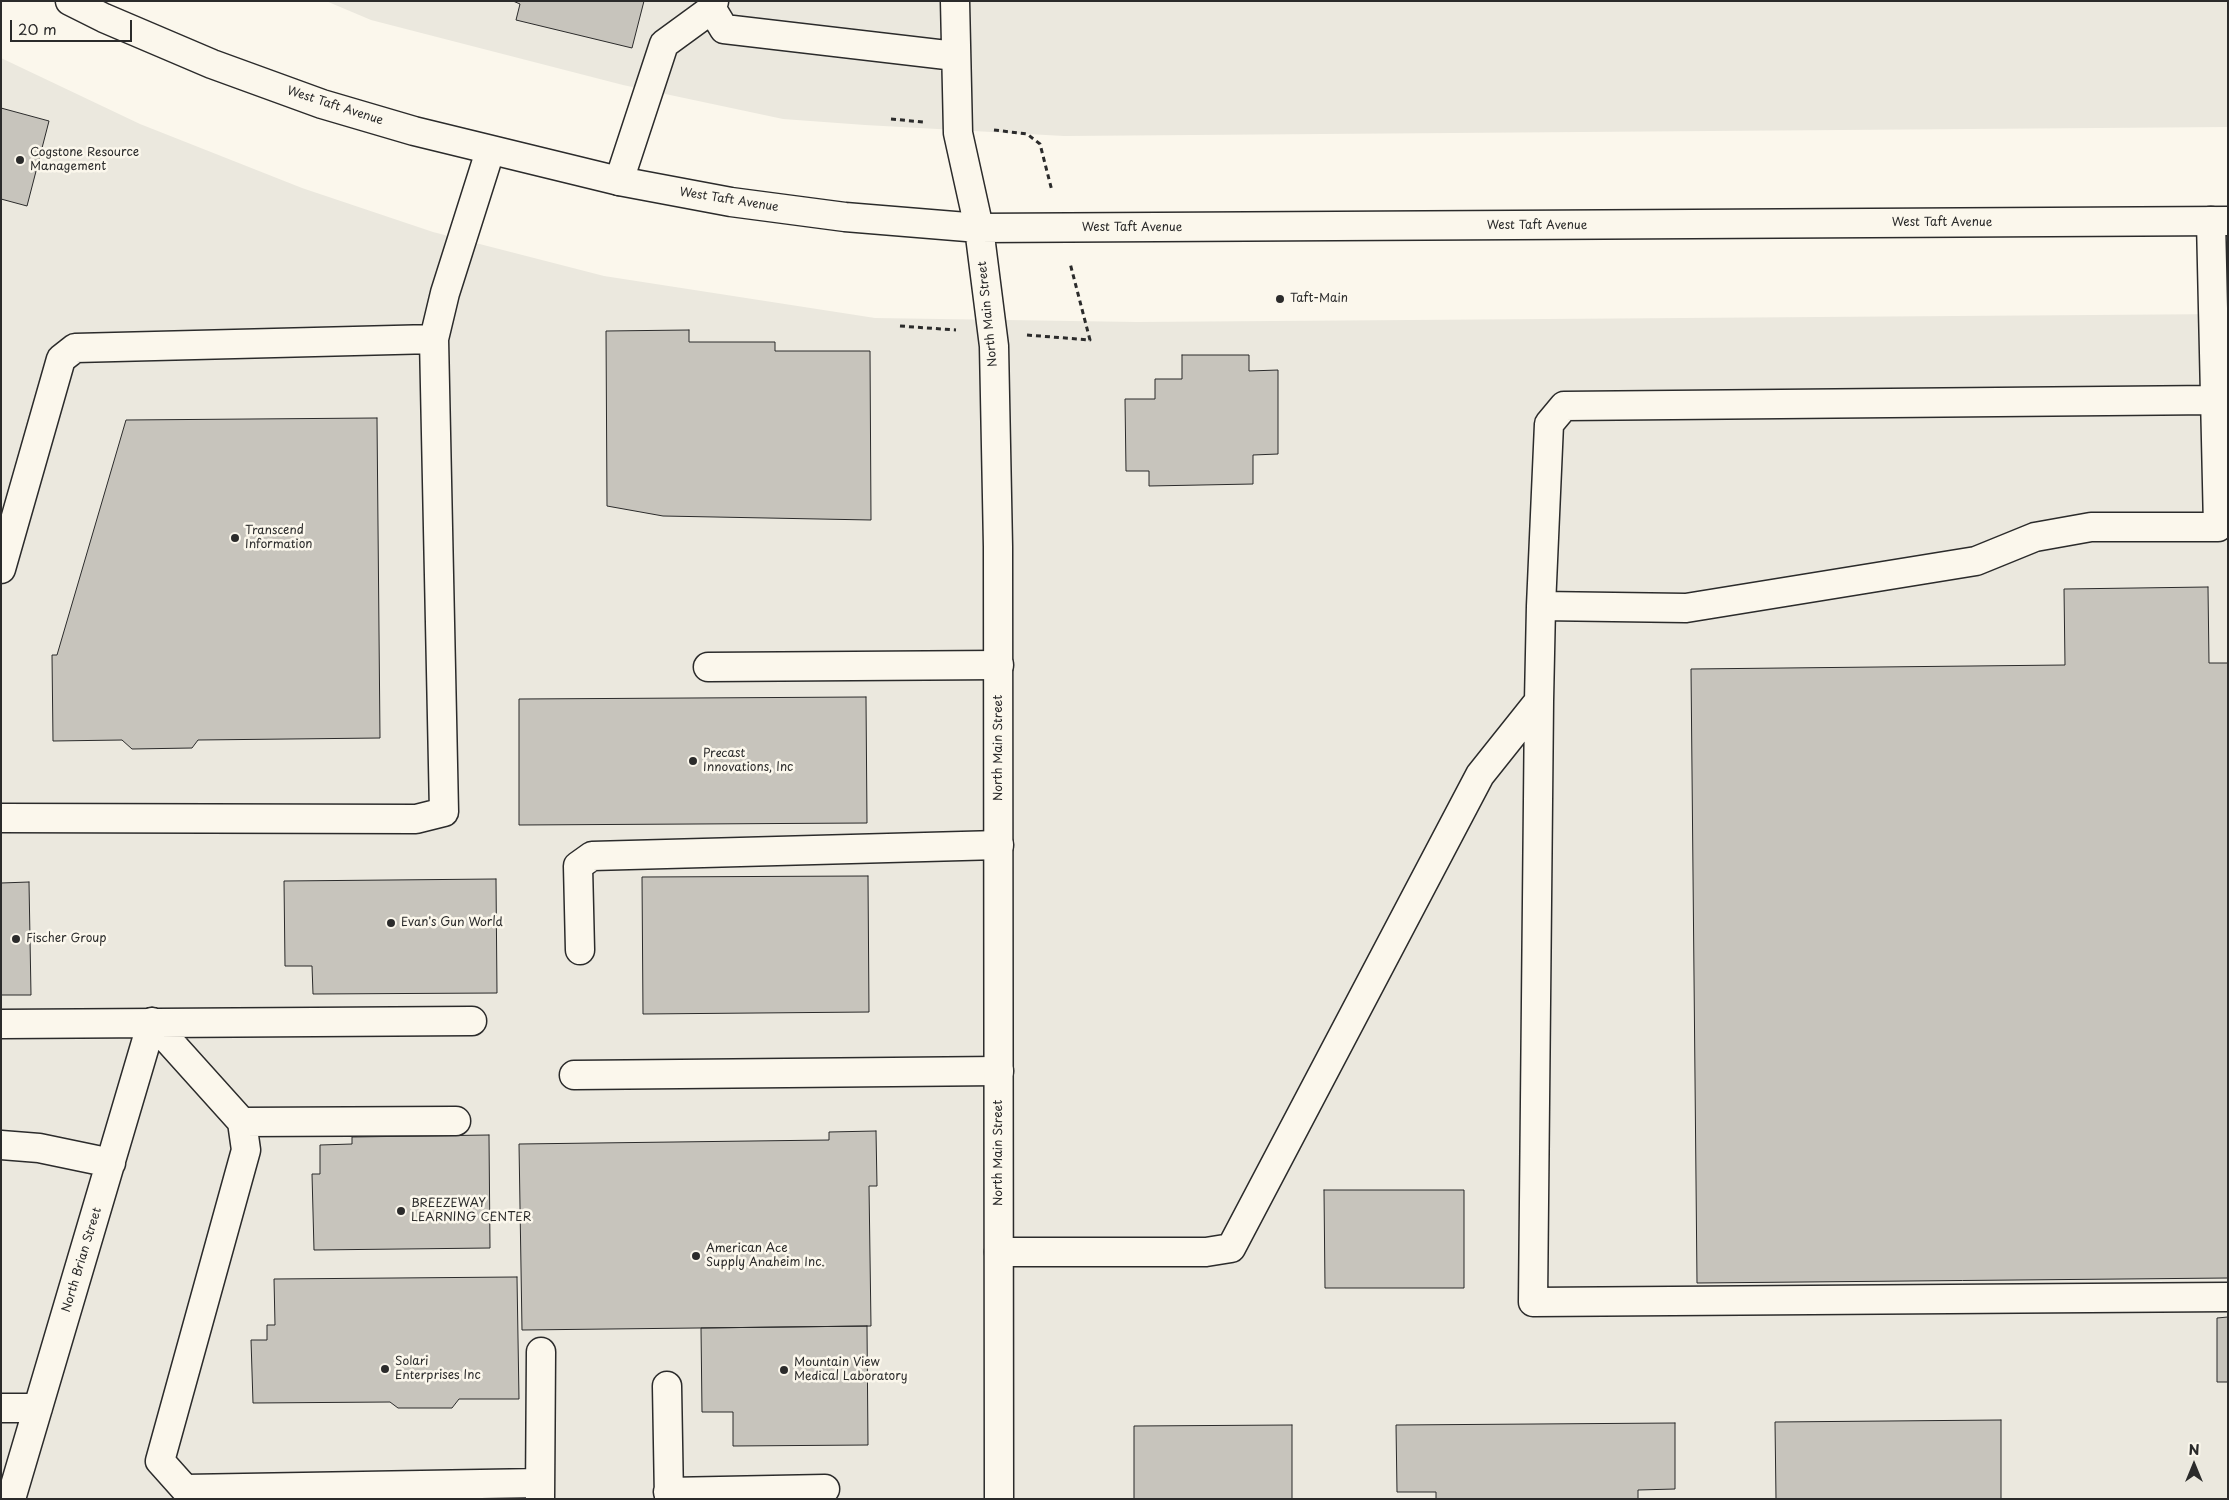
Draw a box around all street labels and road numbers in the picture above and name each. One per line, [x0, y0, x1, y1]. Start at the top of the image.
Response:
street label: West Taft Avenue [285, 84, 385, 128]
street label: West Taft Avenue [678, 185, 780, 215]
street label: West Taft Avenue [1892, 216, 1992, 230]
street label: West Taft Avenue [1487, 219, 1587, 233]
street label: West Taft Avenue [1082, 221, 1182, 235]
street label: North Main Street [975, 260, 1001, 368]
street label: North Main Street [992, 695, 1006, 801]
street label: North Main Street [992, 1100, 1006, 1206]
street label: North Brian Street [59, 1206, 105, 1314]

